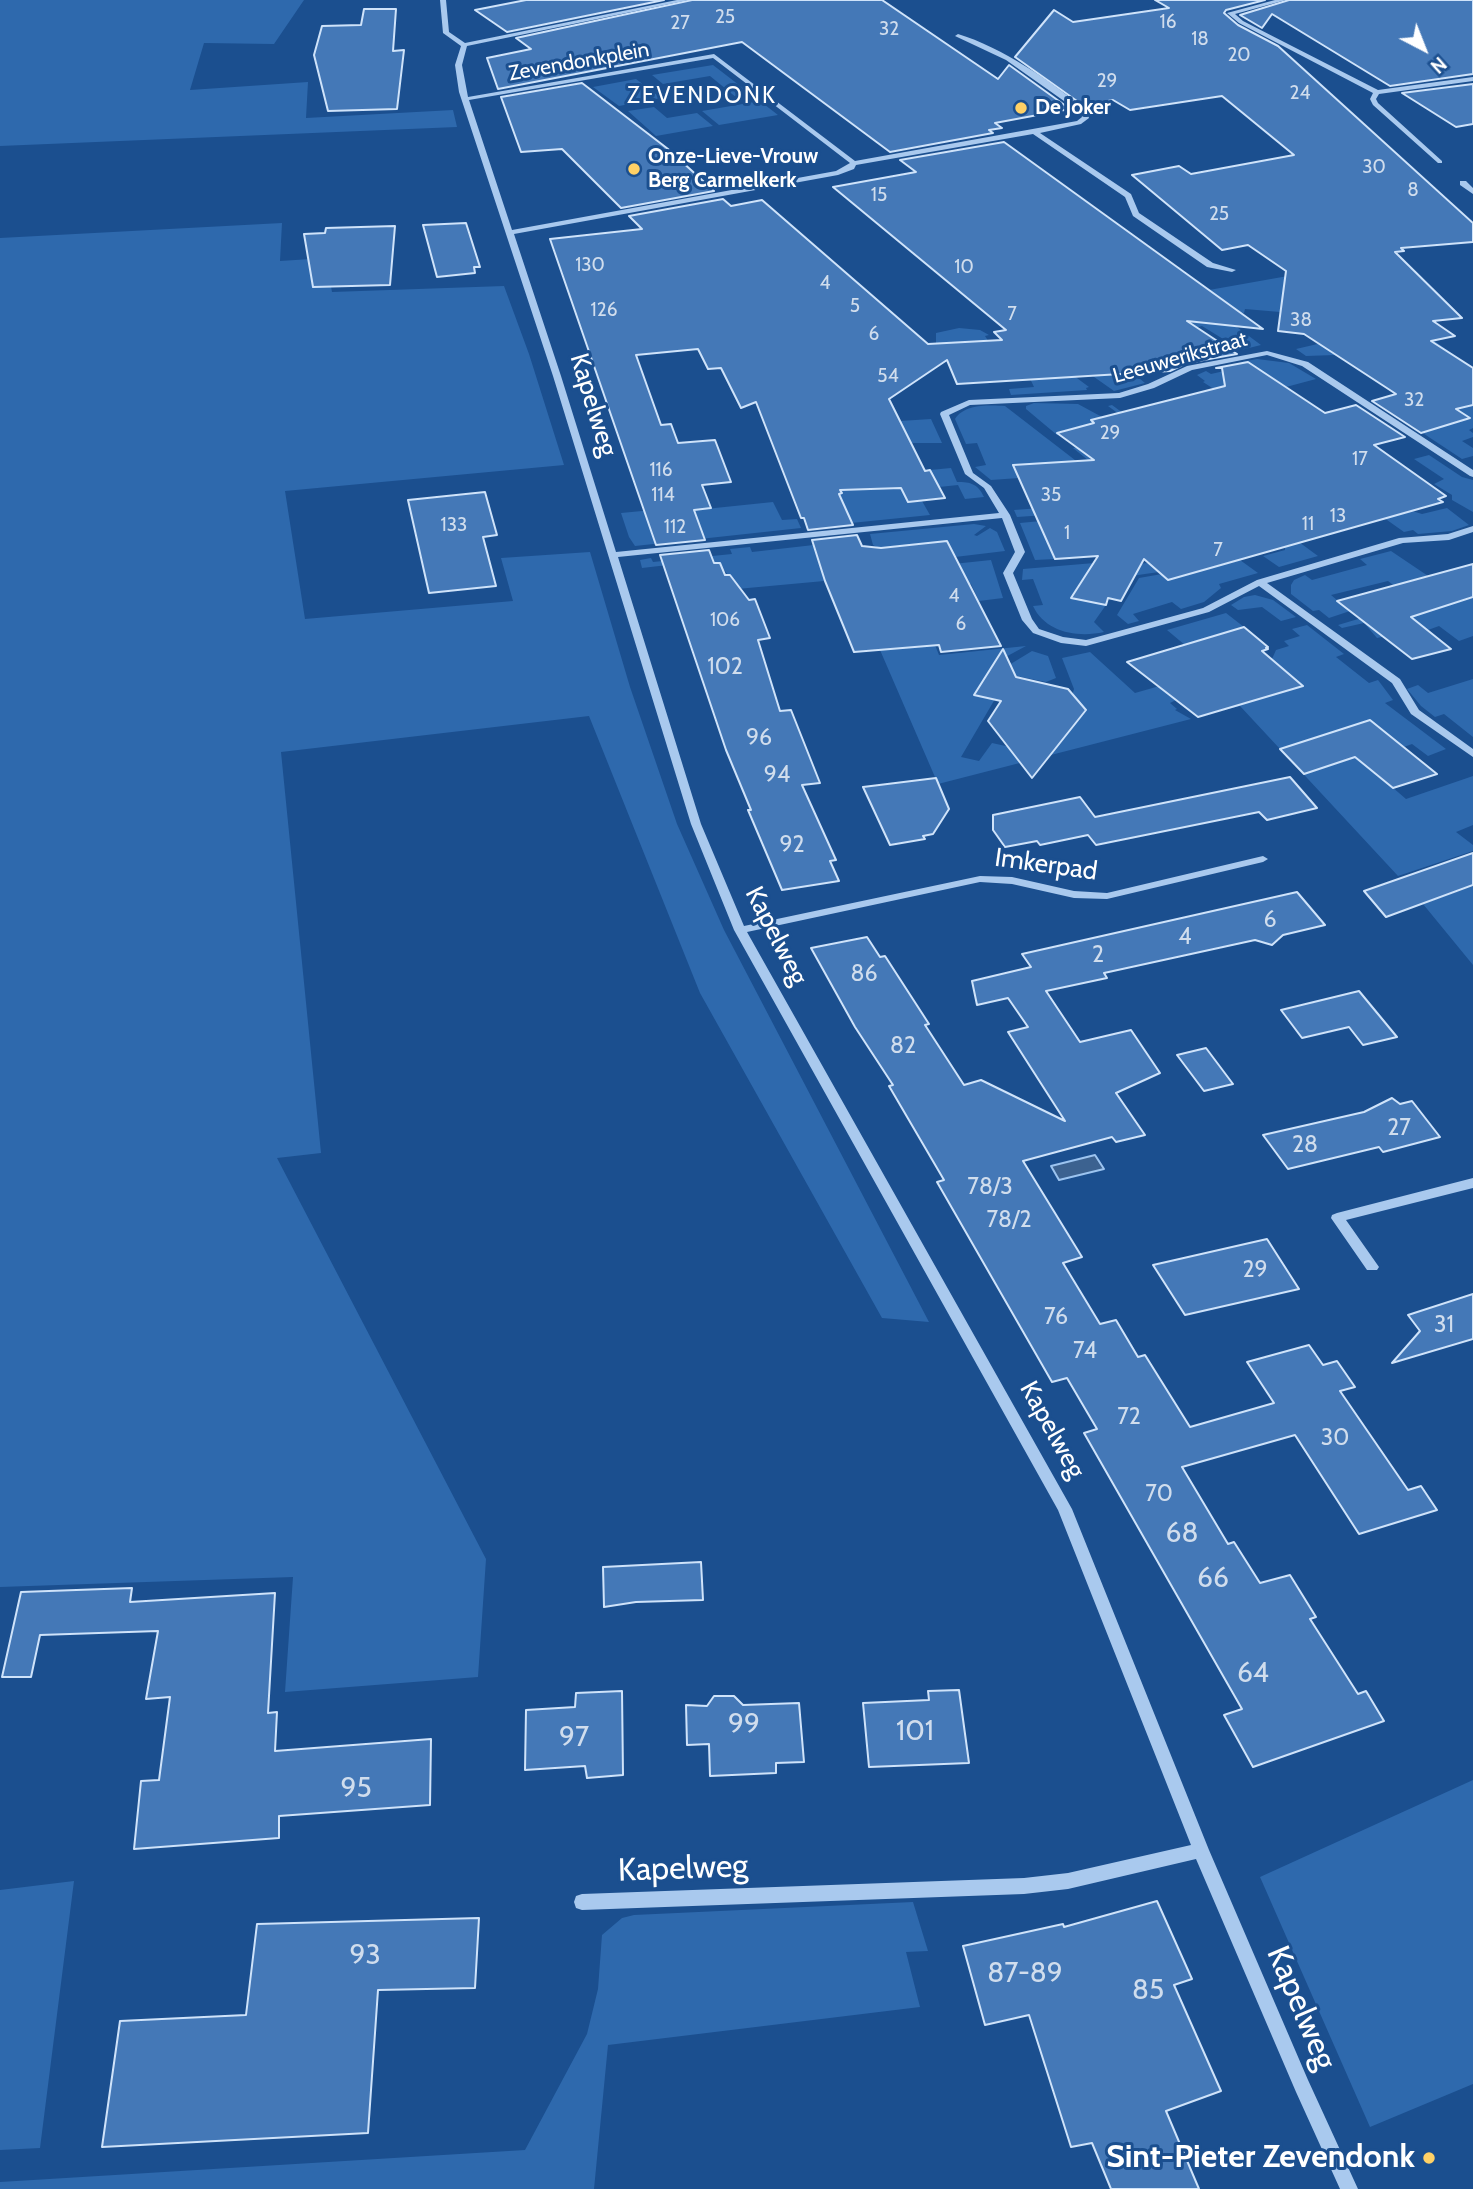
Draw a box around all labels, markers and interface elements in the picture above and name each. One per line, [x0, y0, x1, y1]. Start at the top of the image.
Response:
house number: 25 [715, 6, 735, 28]
house number: 16 [1160, 11, 1176, 33]
house number: 27 [670, 12, 690, 34]
north arrow [1389, 14, 1459, 84]
house number: 32 [879, 18, 899, 40]
house number: 18 [1191, 28, 1209, 50]
street label: Zevendonkplein [507, 37, 651, 87]
house number: 20 [1227, 44, 1251, 66]
text: N [1426, 52, 1451, 78]
house number: 29 [1097, 70, 1117, 92]
district label: ZEVENDONK [628, 82, 776, 110]
house number: 24 [1290, 82, 1310, 104]
place label: De Joker [1035, 95, 1111, 121]
marker: De Joker [1013, 100, 1029, 116]
place label: Onze-Lieve-Vrouw Berg Carmelkerk [648, 144, 818, 194]
house number: 30 [1362, 156, 1386, 178]
marker: Onze-Lieve-Vrouw Berg Carmelkerk [626, 161, 642, 177]
house number: 8 [1407, 179, 1419, 201]
house number: 15 [871, 184, 887, 206]
house number: 25 [1209, 203, 1229, 225]
house number: 130 [575, 254, 605, 276]
house number: 10 [954, 256, 974, 278]
house number: 4 [820, 272, 830, 294]
house number: 5 [850, 295, 860, 317]
house number: 126 [591, 299, 617, 321]
house number: 7 [1007, 303, 1017, 325]
house number: 38 [1290, 309, 1312, 331]
house number: 6 [869, 323, 879, 345]
street label: Leeuwerikstraat [1110, 327, 1250, 389]
street label: Kapelweg [563, 350, 623, 460]
house number: 54 [877, 365, 899, 387]
house number: 32 [1404, 389, 1424, 411]
house number: 29 [1100, 422, 1120, 444]
house number: 17 [1352, 448, 1368, 470]
house number: 116 [649, 459, 673, 481]
house number: 114 [651, 484, 675, 506]
house number: 35 [1041, 484, 1061, 506]
house number: 13 [1330, 505, 1346, 527]
house number: 11 [1302, 513, 1314, 535]
house number: 133 [441, 514, 467, 536]
house number: 112 [664, 516, 686, 538]
house number: 1 [1064, 522, 1070, 544]
house number: 7 [1213, 539, 1223, 561]
house number: 4 [949, 585, 959, 607]
house number: 106 [710, 609, 740, 631]
house number: 6 [956, 613, 966, 635]
house number: 102 [707, 653, 743, 681]
house number: 96 [746, 724, 772, 752]
house number: 94 [764, 761, 790, 789]
house number: 92 [779, 831, 805, 859]
street label: Imkerpad [993, 842, 1099, 888]
street label: Kapelweg [738, 882, 814, 990]
house number: 6 [1263, 906, 1277, 934]
house number: 4 [1178, 923, 1192, 951]
house number: 2 [1092, 941, 1104, 969]
house number: 86 [850, 960, 878, 988]
house number: 82 [890, 1032, 916, 1060]
house number: 27 [1387, 1114, 1411, 1142]
house number: 28 [1292, 1131, 1318, 1159]
house number: 78/3 [967, 1173, 1013, 1201]
house number: 78/2 [987, 1206, 1031, 1234]
house number: 29 [1242, 1256, 1268, 1284]
house number: 76 [1044, 1303, 1068, 1331]
house number: 31 [1434, 1311, 1454, 1339]
house number: 74 [1073, 1337, 1097, 1365]
street label: Kapelweg [1013, 1376, 1091, 1484]
house number: 72 [1117, 1403, 1141, 1431]
house number: 30 [1321, 1424, 1349, 1452]
house number: 70 [1145, 1480, 1173, 1508]
house number: 68 [1166, 1517, 1198, 1551]
house number: 66 [1197, 1562, 1229, 1596]
house number: 64 [1237, 1657, 1269, 1691]
house number: 99 [728, 1708, 760, 1742]
house number: 101 [896, 1715, 934, 1749]
house number: 97 [559, 1721, 589, 1755]
house number: 95 [340, 1772, 372, 1806]
street label: Kapelweg [617, 1848, 749, 1890]
house number: 93 [349, 1939, 381, 1973]
street label: Kapelweg [1258, 1940, 1344, 2076]
house number: 87-89 [987, 1957, 1063, 1991]
house number: 85 [1132, 1974, 1164, 2008]
place label: Sint-Pieter Zevendonk [1106, 2139, 1415, 2177]
marker: Sint-Pieter Zevendonk [1421, 2150, 1437, 2166]

